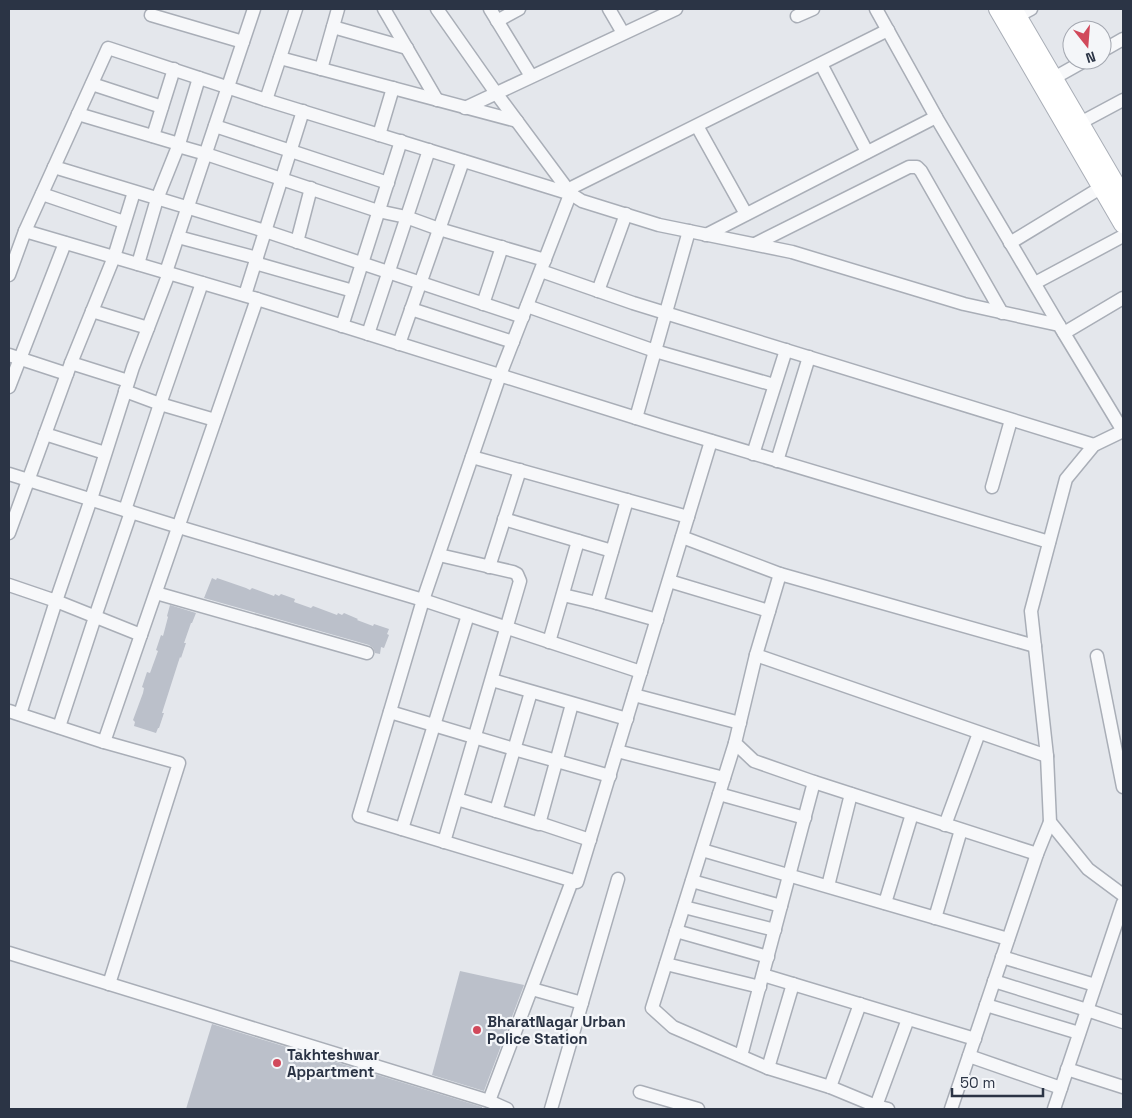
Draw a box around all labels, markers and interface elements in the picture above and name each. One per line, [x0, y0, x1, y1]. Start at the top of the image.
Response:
north arrow [1062, 20, 1112, 70]
text: N [1084, 47, 1098, 67]
place label: BharatNagar Urban Police Station [487, 1012, 626, 1048]
marker: BharatNagar Urban Police Station [471, 1024, 483, 1036]
place label: Takhteshwar Appartment [287, 1045, 379, 1081]
marker: Takhteshwar Appartment [271, 1057, 283, 1069]
scale bar [952, 1066, 1043, 1098]
text: 50 m [960, 1073, 995, 1092]

